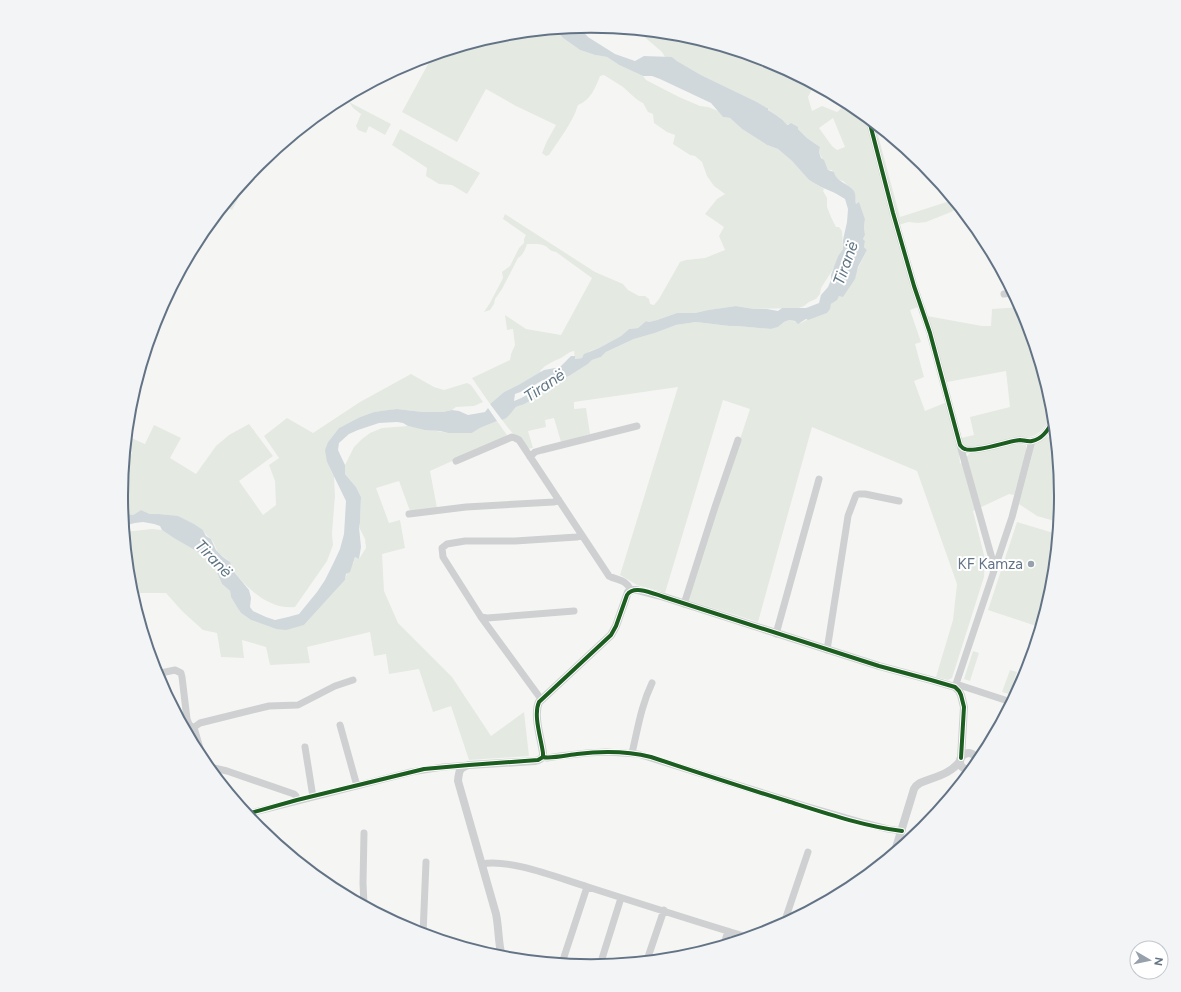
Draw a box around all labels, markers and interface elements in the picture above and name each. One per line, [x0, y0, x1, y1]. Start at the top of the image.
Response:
water label: Tiranë [829, 239, 862, 288]
water label: Tiranë [520, 365, 568, 406]
water label: Tiranë [191, 536, 236, 581]
place label: KF Kamza [958, 555, 1023, 573]
marker: KF Kamza [1026, 559, 1036, 569]
north arrow [1129, 940, 1169, 980]
text: N [1151, 956, 1165, 967]

